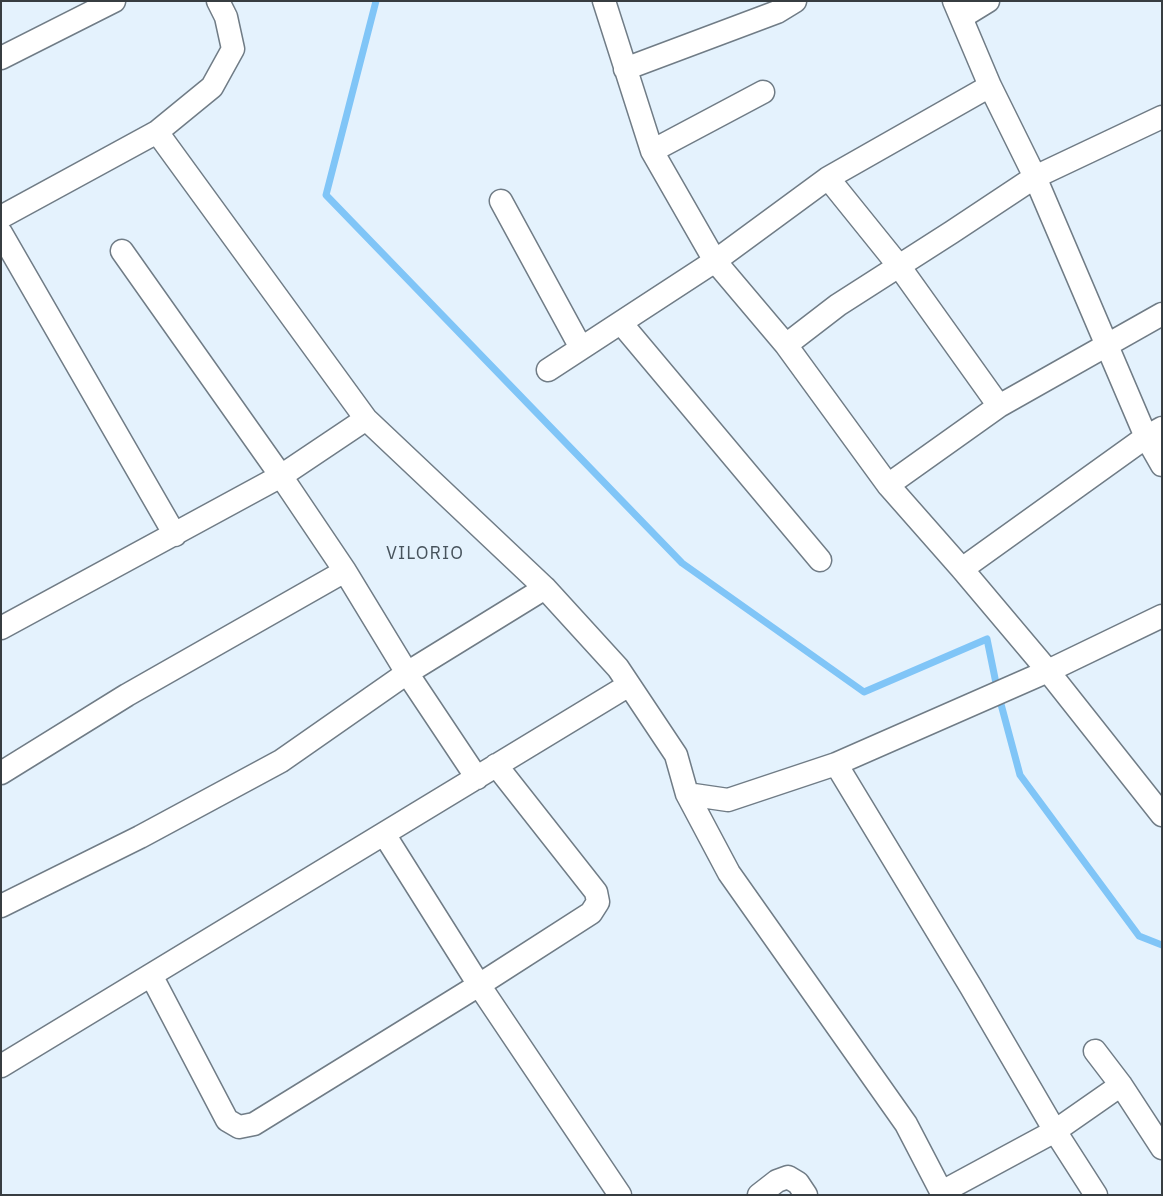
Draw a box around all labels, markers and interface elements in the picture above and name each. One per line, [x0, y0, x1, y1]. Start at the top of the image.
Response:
district label: VILORIO [385, 543, 465, 565]

